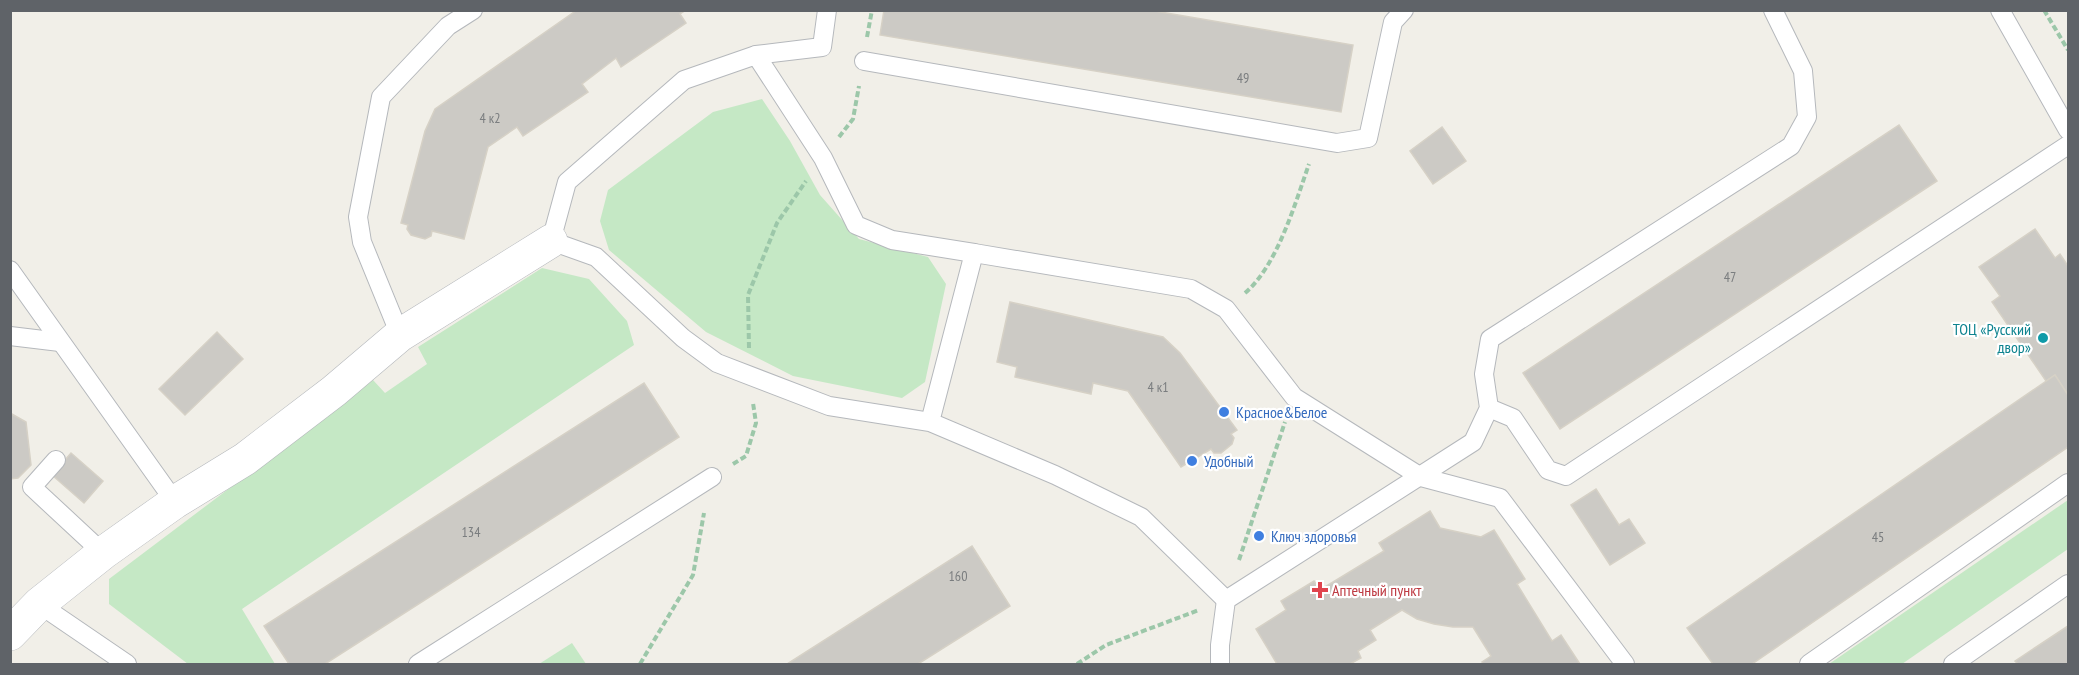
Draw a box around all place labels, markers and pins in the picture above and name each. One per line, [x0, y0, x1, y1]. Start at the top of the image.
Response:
place label: ТОЦ «Русский двор» [1953, 319, 2031, 357]
marker: ТОЦ «Русский двор» [2036, 331, 2050, 345]
place label: Красное&Белое [1236, 402, 1327, 422]
marker: Красное&Белое [1217, 405, 1231, 419]
place label: Удобный [1204, 451, 1253, 471]
marker: Удобный [1185, 454, 1199, 468]
place label: Ключ здоровья [1271, 526, 1356, 546]
marker: Ключ здоровья [1252, 529, 1266, 543]
place label: Аптечный пункт [1332, 580, 1422, 600]
marker: Аптечный пункт [1313, 583, 1327, 597]

